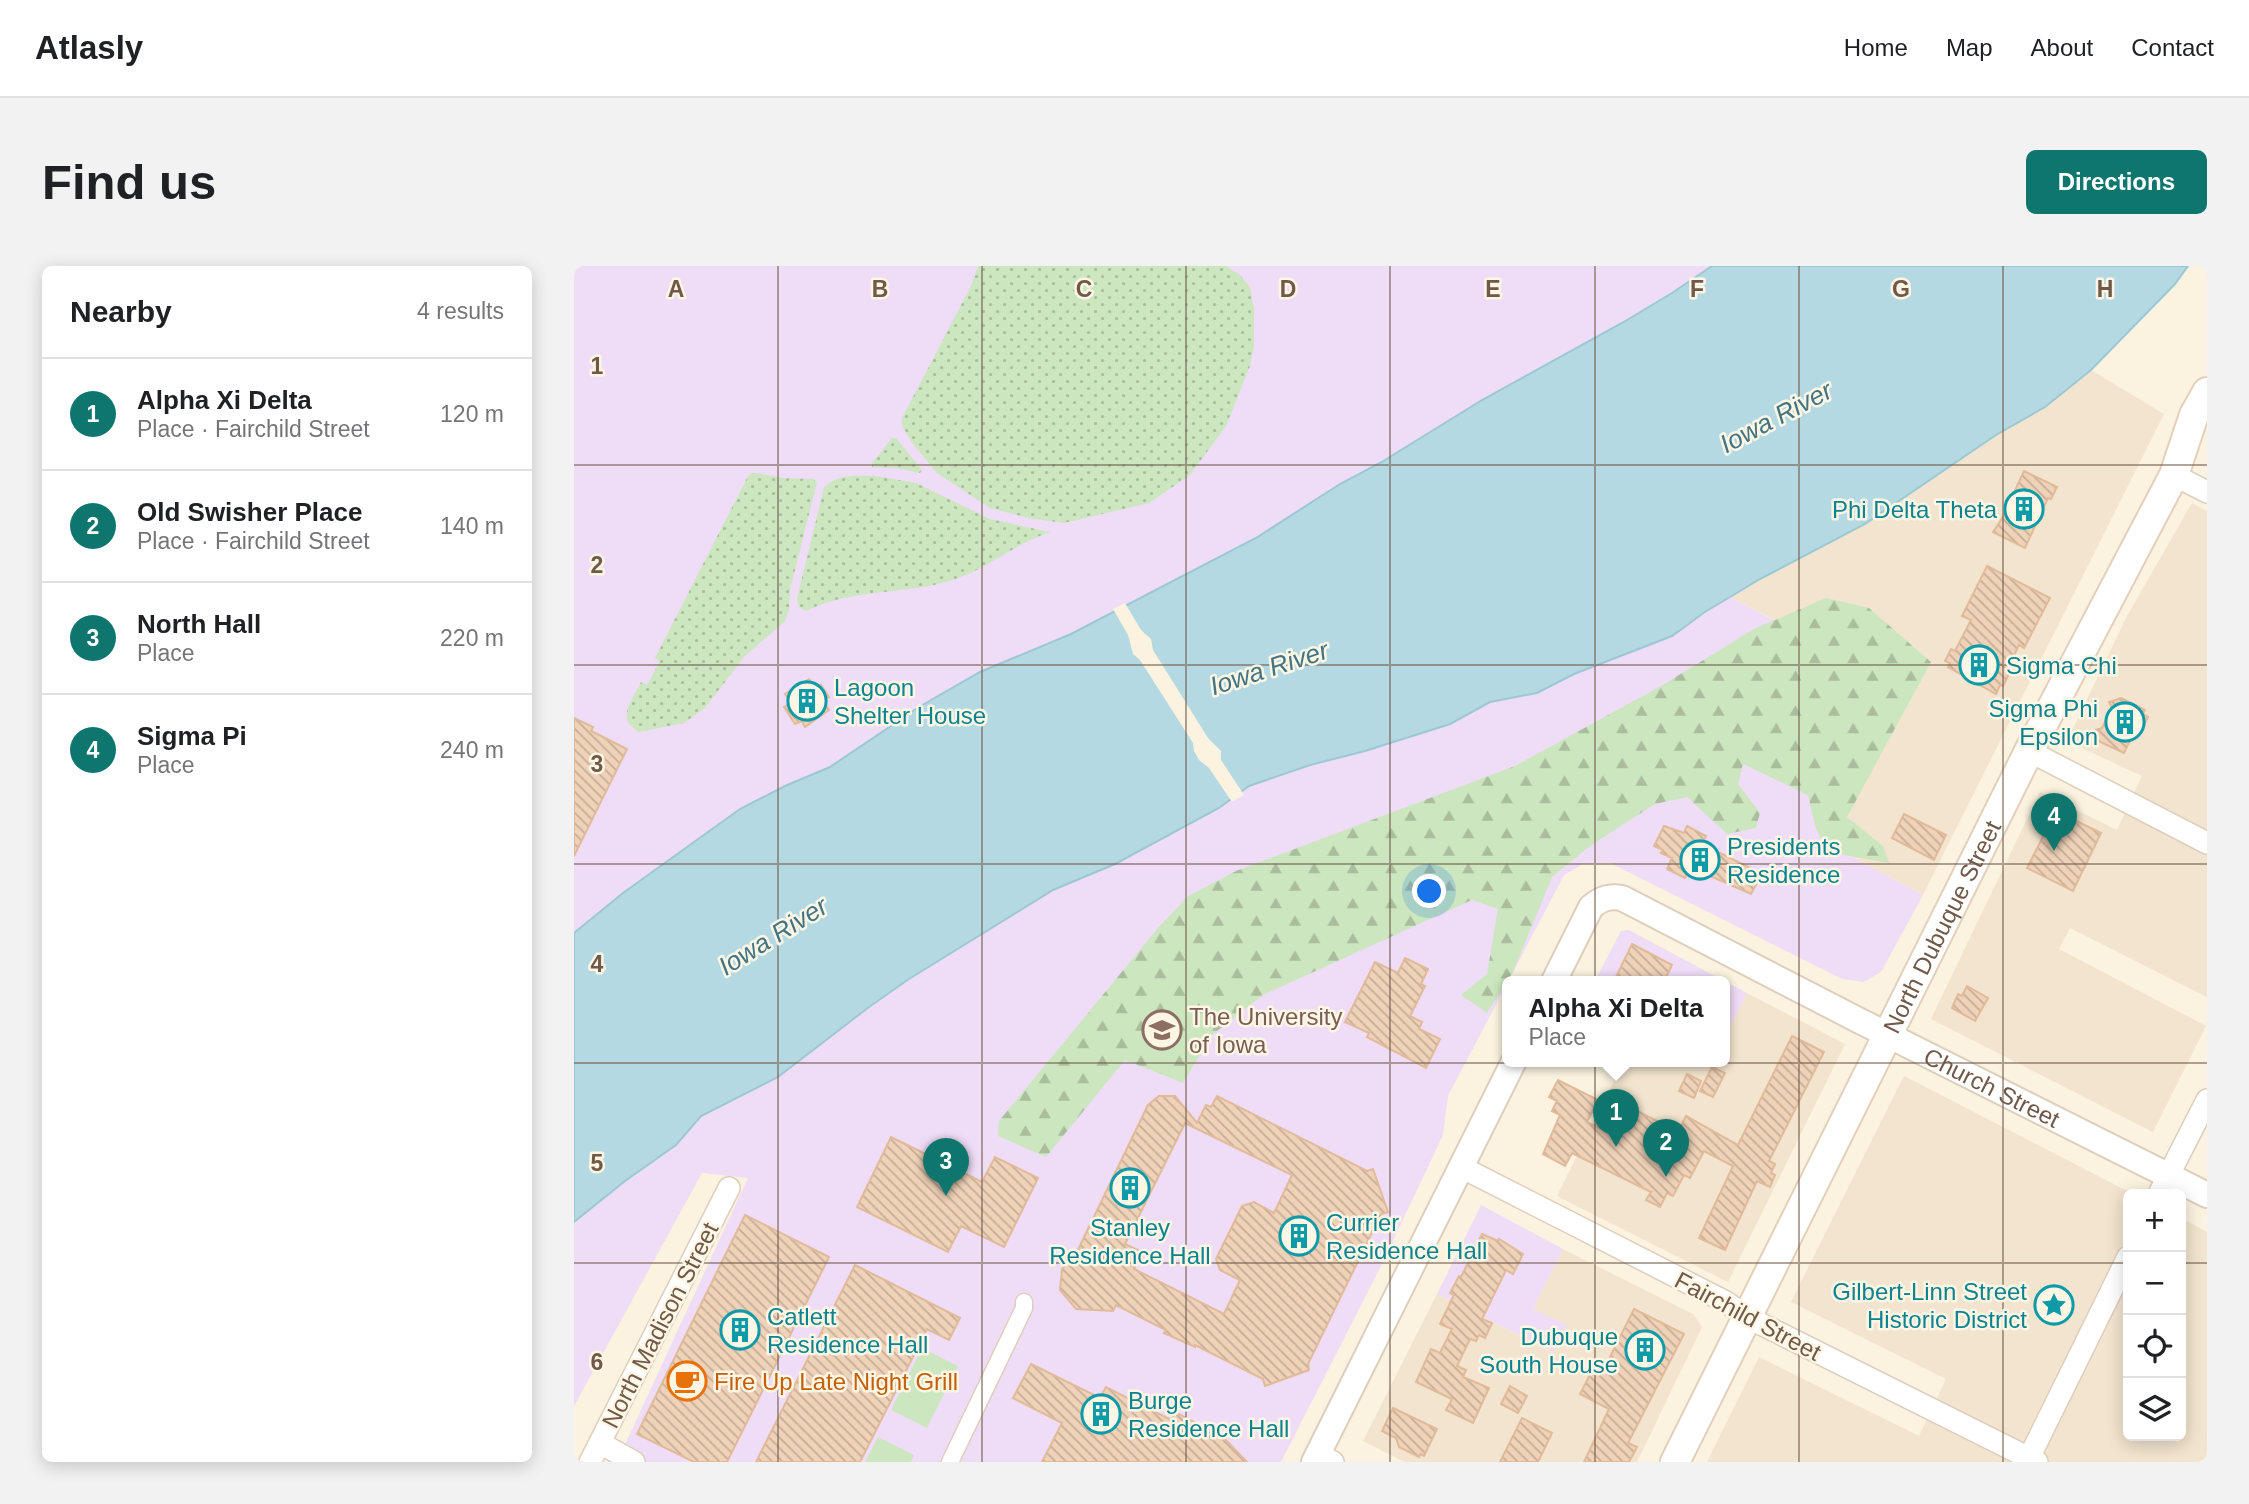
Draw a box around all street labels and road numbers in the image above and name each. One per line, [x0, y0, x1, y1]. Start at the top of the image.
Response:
street label: North Dubuque Street [1877, 816, 2006, 1037]
street label: Church Street [1920, 1042, 2065, 1133]
street label: North Madison Street [596, 1218, 724, 1432]
street label: Fairchild Street [1670, 1266, 1826, 1366]

